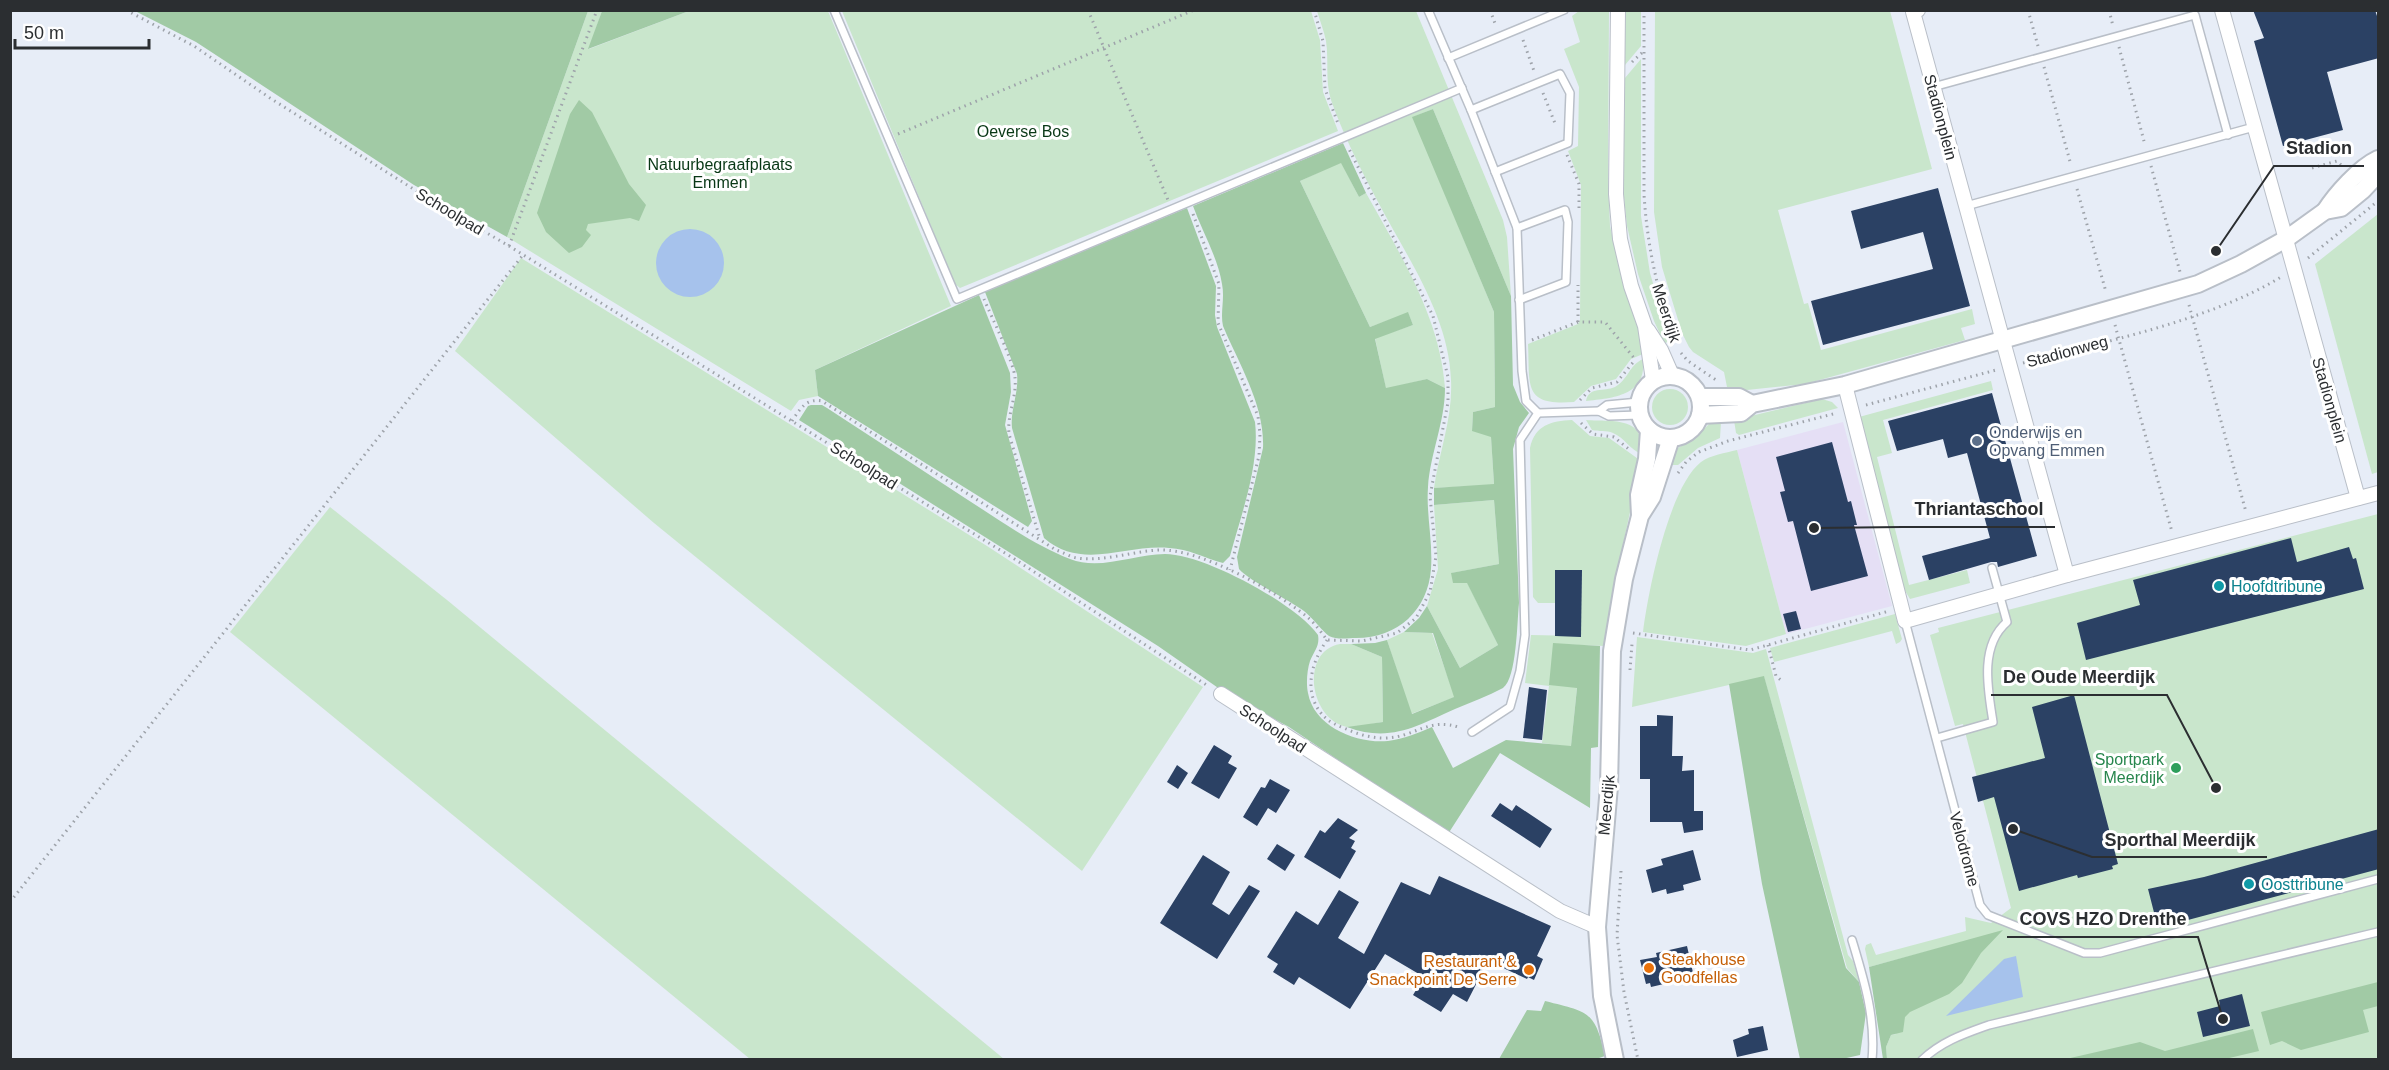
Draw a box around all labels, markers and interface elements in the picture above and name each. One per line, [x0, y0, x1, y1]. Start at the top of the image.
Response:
scale bar [15, 12, 148, 50]
text: 50 m [24, 23, 64, 43]
street label: Stadionplein [1921, 72, 1960, 162]
park label: Oeverse Bos [977, 123, 1069, 140]
callout: Stadion [2274, 130, 2364, 166]
text: Stadion [2286, 138, 2352, 158]
park label: Natuurbegraafplaats Emmen [648, 156, 792, 191]
street label: Schoolpad [413, 185, 487, 238]
street label: Meerdijk [1649, 282, 1684, 345]
street label: Stadionweg [2025, 332, 2110, 371]
street label: Stadionplein [2309, 355, 2350, 445]
place label: Onderwijs en Opvang Emmen [1989, 424, 2105, 459]
marker: Onderwijs en Opvang Emmen [1970, 434, 1984, 448]
street label: Schoolpad [827, 438, 900, 493]
callout: Thriantaschool [1902, 491, 2055, 527]
text: Thriantaschool [1914, 499, 2044, 519]
place label: Hoofdtribune [2231, 578, 2323, 595]
marker: Hoofdtribune [2212, 579, 2226, 593]
callout: De Oude Meerdijk [1991, 659, 2167, 695]
text: De Oude Meerdijk [2003, 667, 2156, 687]
street label: Schoolpad [1236, 701, 1309, 756]
place label: Sportpark Meerdijk [2095, 751, 2165, 786]
marker: Sportpark Meerdijk [2169, 761, 2183, 775]
street label: Meerdijk [1595, 773, 1618, 836]
street label: Velodrome [1946, 810, 1983, 888]
callout: Sporthal Meerdijk [2092, 821, 2267, 857]
text: Sporthal Meerdijk [2104, 830, 2257, 850]
place label: Oosttribune [2261, 876, 2344, 893]
marker: Oosttribune [2242, 877, 2256, 891]
callout: COVS HZO Drenthe [2007, 901, 2198, 937]
text: COVS HZO Drenthe [2019, 909, 2187, 929]
place label: Steakhouse Goodfellas [1661, 951, 1746, 986]
place label: Restaurant & Snackpoint De Serre [1369, 953, 1517, 988]
marker: Steakhouse Goodfellas [1642, 961, 1656, 975]
marker: Restaurant & Snackpoint De Serre [1522, 963, 1536, 977]

